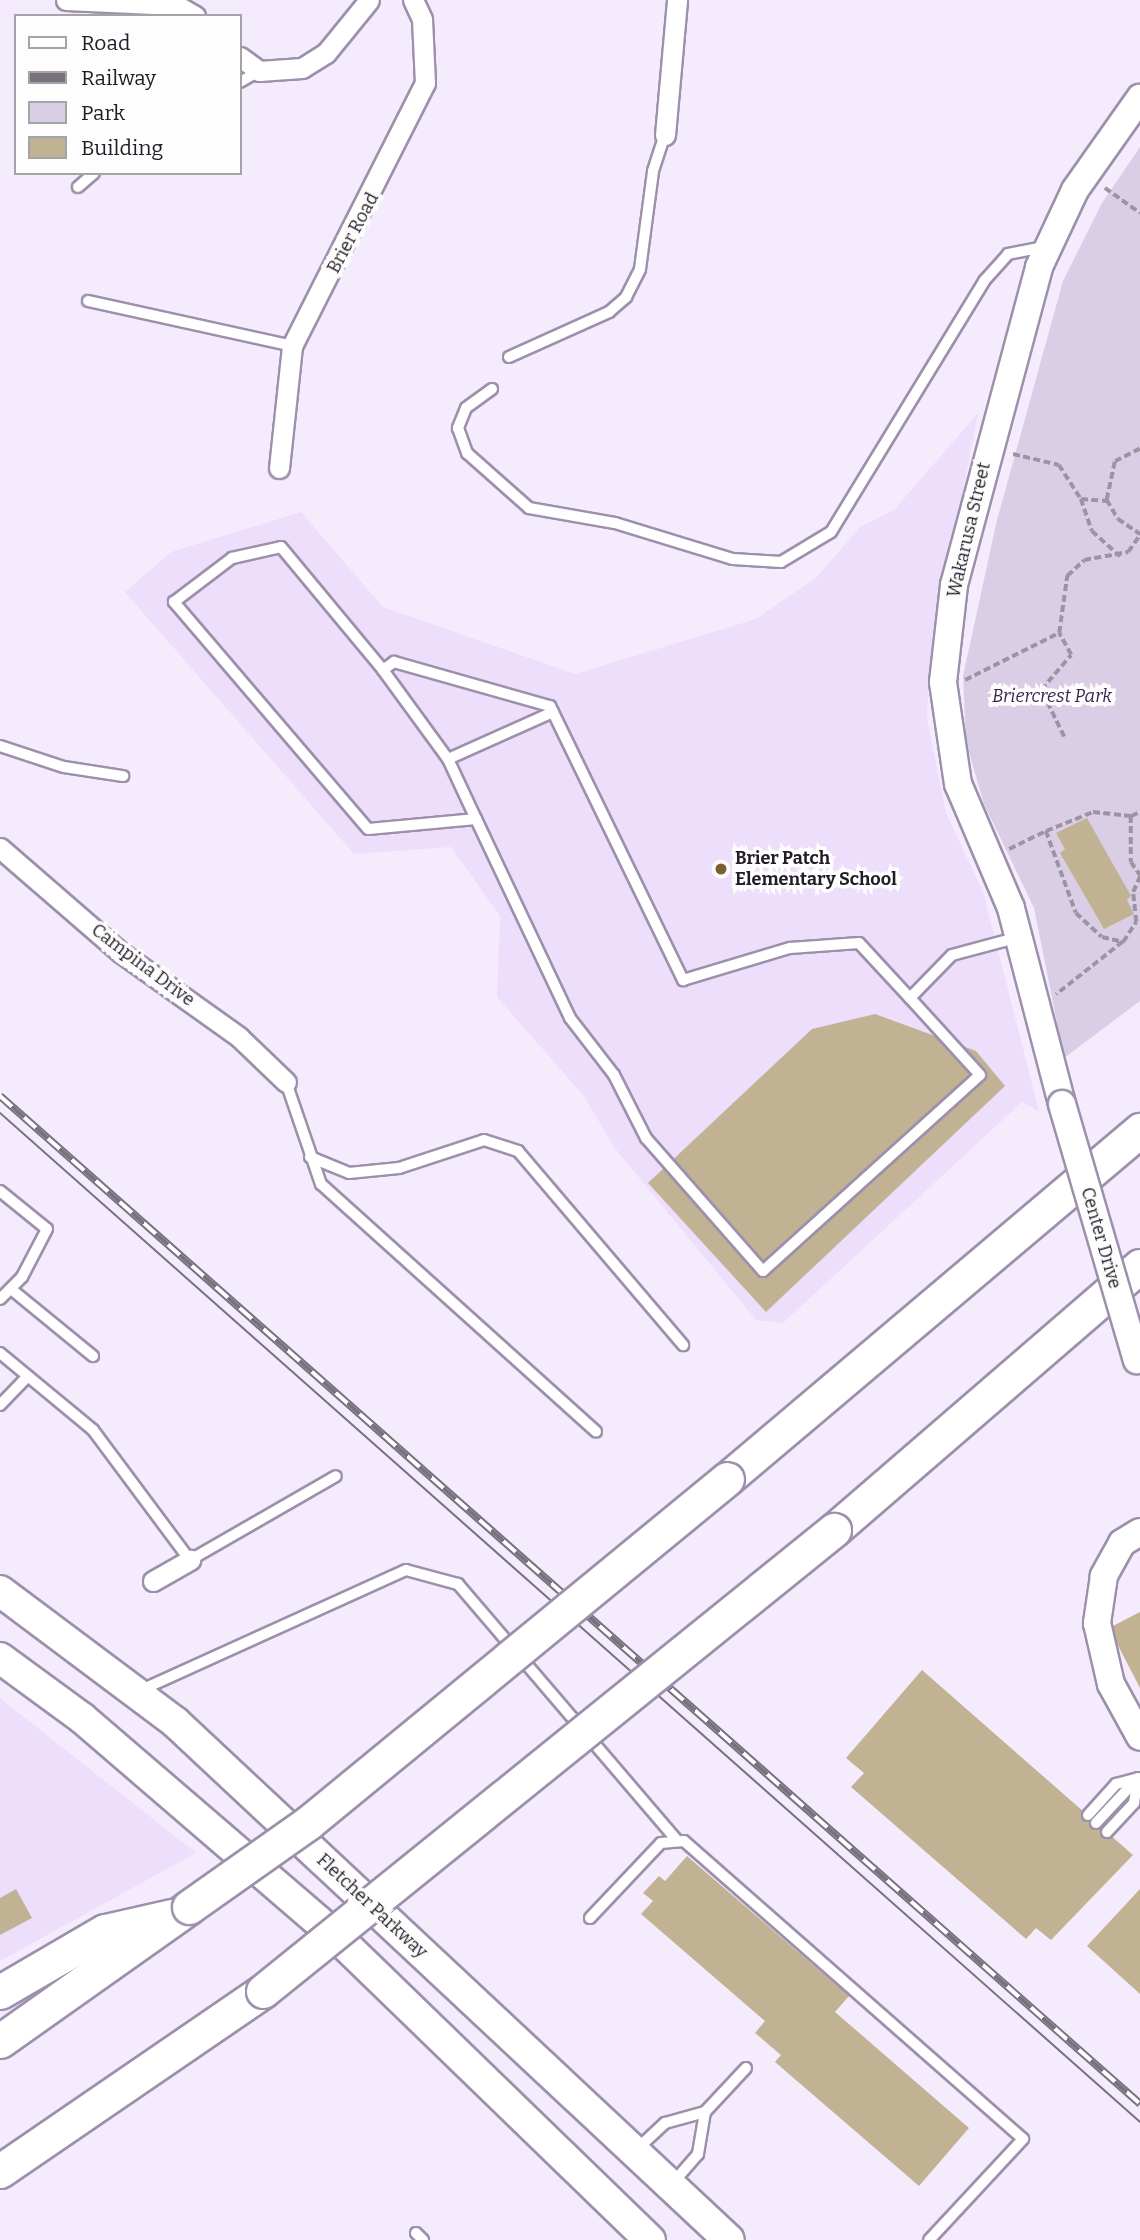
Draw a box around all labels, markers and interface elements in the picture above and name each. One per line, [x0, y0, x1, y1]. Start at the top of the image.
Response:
legend [14, 14, 242, 175]
text: Road [81, 30, 130, 56]
text: Railway [81, 65, 156, 91]
text: Park [81, 100, 125, 126]
text: Building [81, 135, 163, 161]
street label: Brier Road [323, 189, 383, 277]
street label: Wakarusa Street [943, 460, 995, 600]
park label: Briercrest Park [992, 685, 1112, 707]
place label: Brier Patch Elementary School [735, 848, 897, 890]
marker: Brier Patch Elementary School [713, 861, 729, 877]
street label: Campina Drive [87, 919, 199, 1011]
street label: Center Drive [1076, 1185, 1126, 1291]
street label: Fletcher Parkway [312, 1849, 432, 1963]

